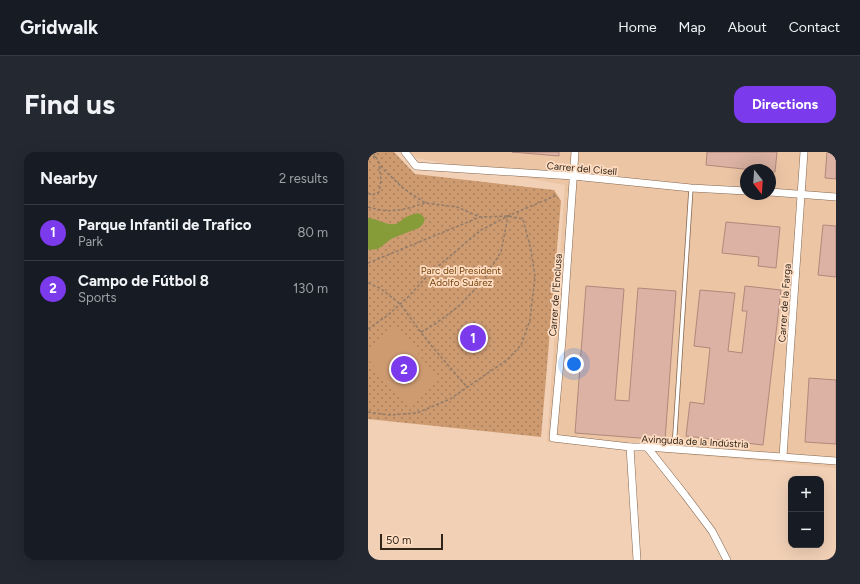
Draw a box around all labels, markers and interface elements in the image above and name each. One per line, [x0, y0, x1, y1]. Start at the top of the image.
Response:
text: Gridwalk [20, 16, 98, 39]
text: Home [618, 19, 657, 36]
text: Map [679, 19, 706, 36]
text: About [728, 19, 767, 36]
text: Contact [789, 19, 840, 36]
button: Directions [734, 86, 836, 123]
text: Find us [24, 87, 115, 121]
street label: Carrer del Cisell [546, 159, 618, 178]
north arrow [740, 164, 776, 200]
text: Nearby [40, 168, 98, 188]
text: 2 results [279, 171, 328, 186]
text: Parque Infantil de Trafico [78, 216, 252, 234]
text: 1 [50, 225, 56, 240]
text: 80 m [297, 225, 328, 240]
text: Park [78, 234, 103, 249]
street label: Carrer de l'Enclusa [546, 253, 565, 337]
street label: Carrer de la Farga [775, 263, 794, 343]
park label: Parc del President Adolfo Suárez [421, 264, 501, 289]
text: Campo de Fútbol 8 [78, 272, 209, 290]
text: 2 [49, 281, 57, 296]
text: 130 m [293, 281, 328, 296]
text: Sports [78, 290, 117, 305]
pin: 1 [460, 323, 486, 353]
pin: 2 [391, 354, 417, 384]
your location [564, 354, 584, 374]
street label: Avinguda de la Indústria [641, 432, 749, 451]
map controls [788, 476, 824, 548]
button: + [788, 476, 824, 512]
button: − [788, 512, 824, 548]
scale bar [380, 532, 443, 551]
text: 50 m [386, 534, 411, 547]

